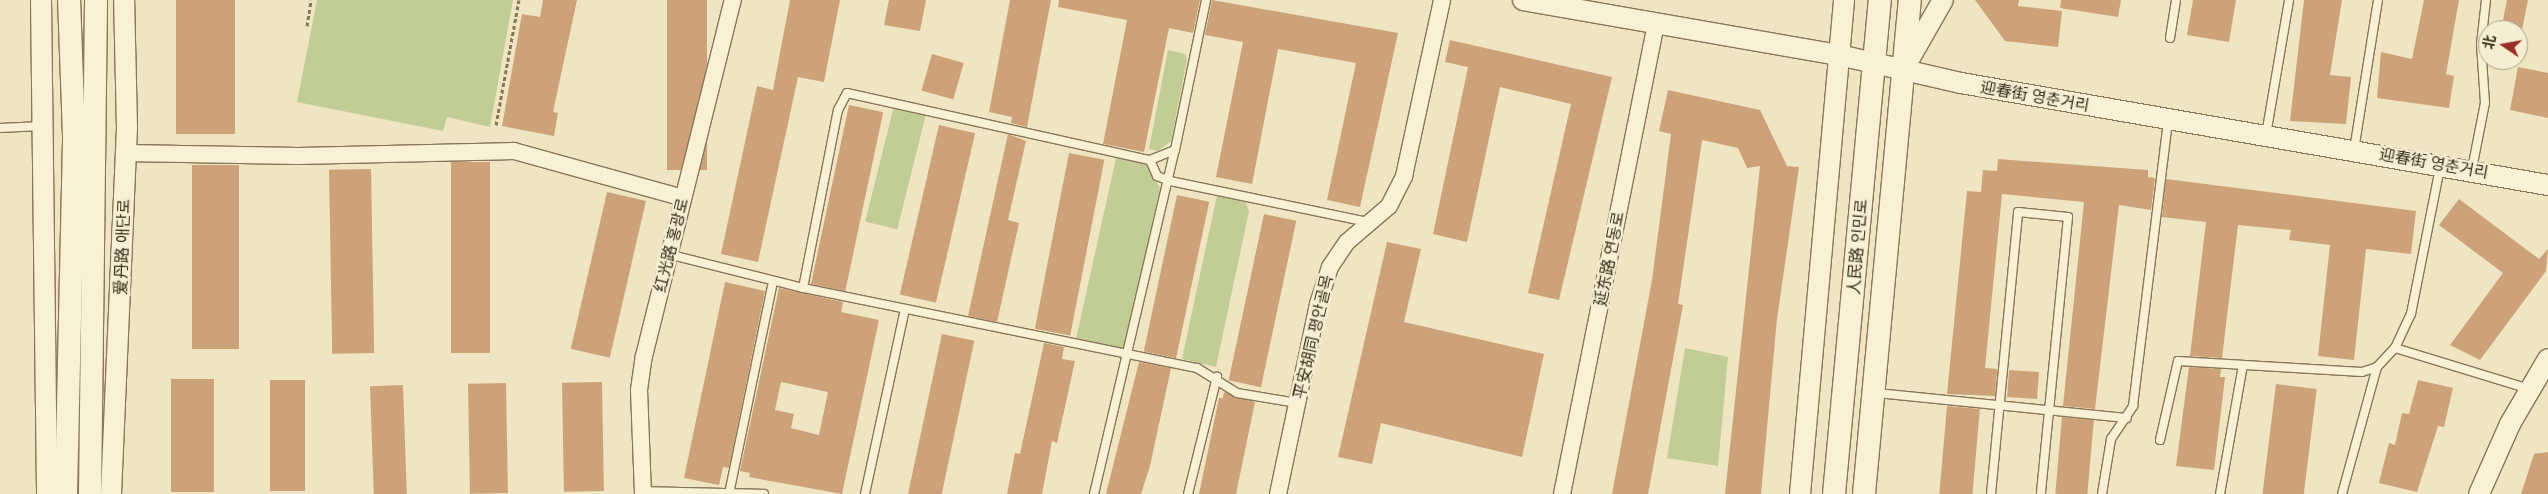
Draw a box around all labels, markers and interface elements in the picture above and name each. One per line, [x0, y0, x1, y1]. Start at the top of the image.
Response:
north arrow [2478, 20, 2528, 70]
text: 北 [2478, 33, 2500, 51]
street label: 迎春街 영춘거리 [1979, 77, 2091, 115]
street label: 迎春街 영춘거리 [2378, 144, 2490, 182]
street label: 红光路 홍광로 [650, 196, 692, 294]
street label: 人民路 인민로 [1843, 198, 1871, 296]
street label: 爱丹路 애단로 [111, 199, 133, 295]
street label: 延东路 연동로 [1590, 210, 1628, 308]
street label: 平安胡同 평안골목 [1289, 273, 1337, 401]

